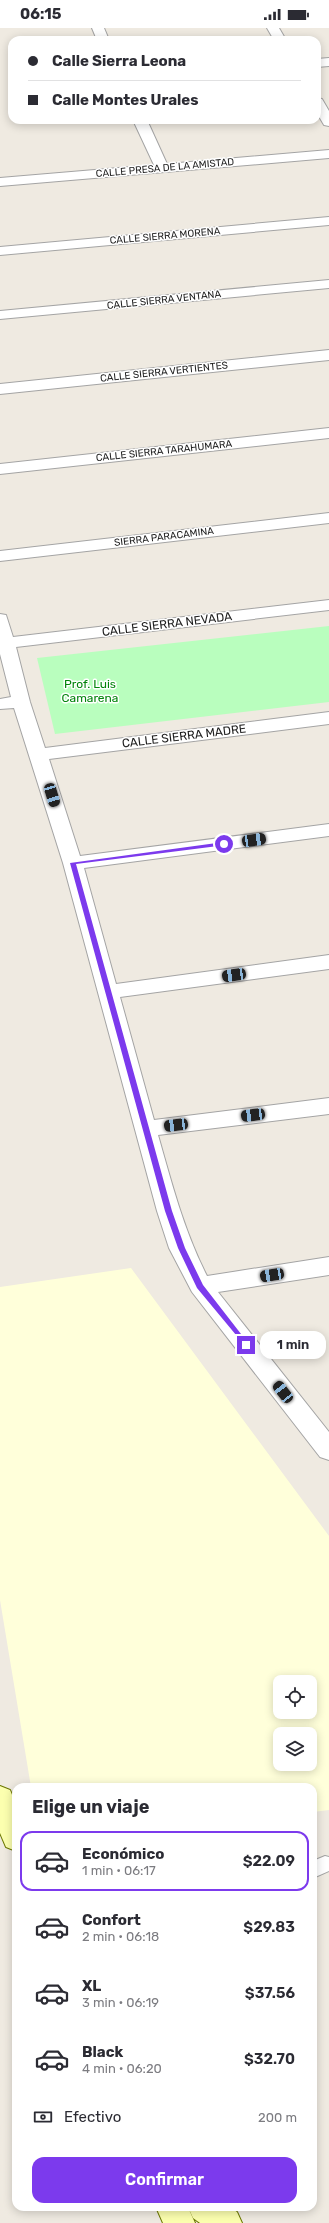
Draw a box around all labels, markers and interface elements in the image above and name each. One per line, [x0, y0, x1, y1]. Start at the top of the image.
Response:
text: 06:15 [20, 5, 62, 23]
text: Calle Sierra Leona [52, 52, 186, 70]
text: Calle Montes Urales [52, 91, 199, 109]
street label: CALLE PRESA DE LA AMISTAD [95, 156, 235, 180]
street label: CALLE SIERRA MORENA [109, 225, 221, 247]
street label: CALLE SIERRA VENTANA [106, 288, 222, 312]
street label: CALLE SIERRA VERTIENTES [99, 359, 229, 385]
street label: CALLE SIERRA TARAHUMARA [95, 438, 233, 464]
street label: SIERRA PARACAMINA [113, 525, 215, 549]
street label: CALLE SIERRA NEVADA [101, 609, 233, 639]
park label: Prof. Luis Camarena [62, 677, 118, 705]
street label: CALLE SIERRA MADRE [121, 721, 247, 751]
car [43, 782, 61, 808]
car [241, 832, 267, 848]
route start [215, 835, 233, 853]
car [221, 967, 247, 983]
car [240, 1108, 266, 1122]
car [163, 1118, 189, 1132]
car [259, 1267, 285, 1283]
callout: 1 min [260, 1331, 326, 1359]
route end [237, 1336, 255, 1354]
text: 1 min [277, 1337, 309, 1352]
car [271, 1379, 295, 1405]
map controls [273, 1675, 317, 1771]
button: locate [273, 1675, 317, 1719]
button: layers [273, 1727, 317, 1771]
text: Elige un viaje [32, 1796, 149, 1818]
icon: car [34, 1843, 70, 1879]
text: Económico [82, 1845, 164, 1863]
text: $22.09 [243, 1852, 295, 1870]
text: 1 min · 06:17 [82, 1863, 156, 1878]
icon: car [34, 1909, 70, 1945]
text: Confort [82, 1911, 141, 1929]
text: $29.83 [243, 1918, 295, 1936]
text: 2 min · 06:18 [82, 1929, 159, 1944]
icon: car [34, 1975, 70, 2011]
text: XL [82, 1977, 101, 1995]
text: $37.56 [245, 1984, 295, 2002]
text: 3 min · 06:19 [82, 1995, 159, 2010]
icon: car [34, 2041, 70, 2077]
text: Black [82, 2043, 123, 2061]
text: $32.70 [244, 2050, 295, 2068]
text: 4 min · 06:20 [82, 2061, 162, 2076]
icon: cash [32, 2106, 54, 2128]
text: Efectivo [64, 2108, 121, 2126]
text: 200 m [258, 2110, 297, 2125]
button: Confirmar [32, 2157, 297, 2203]

